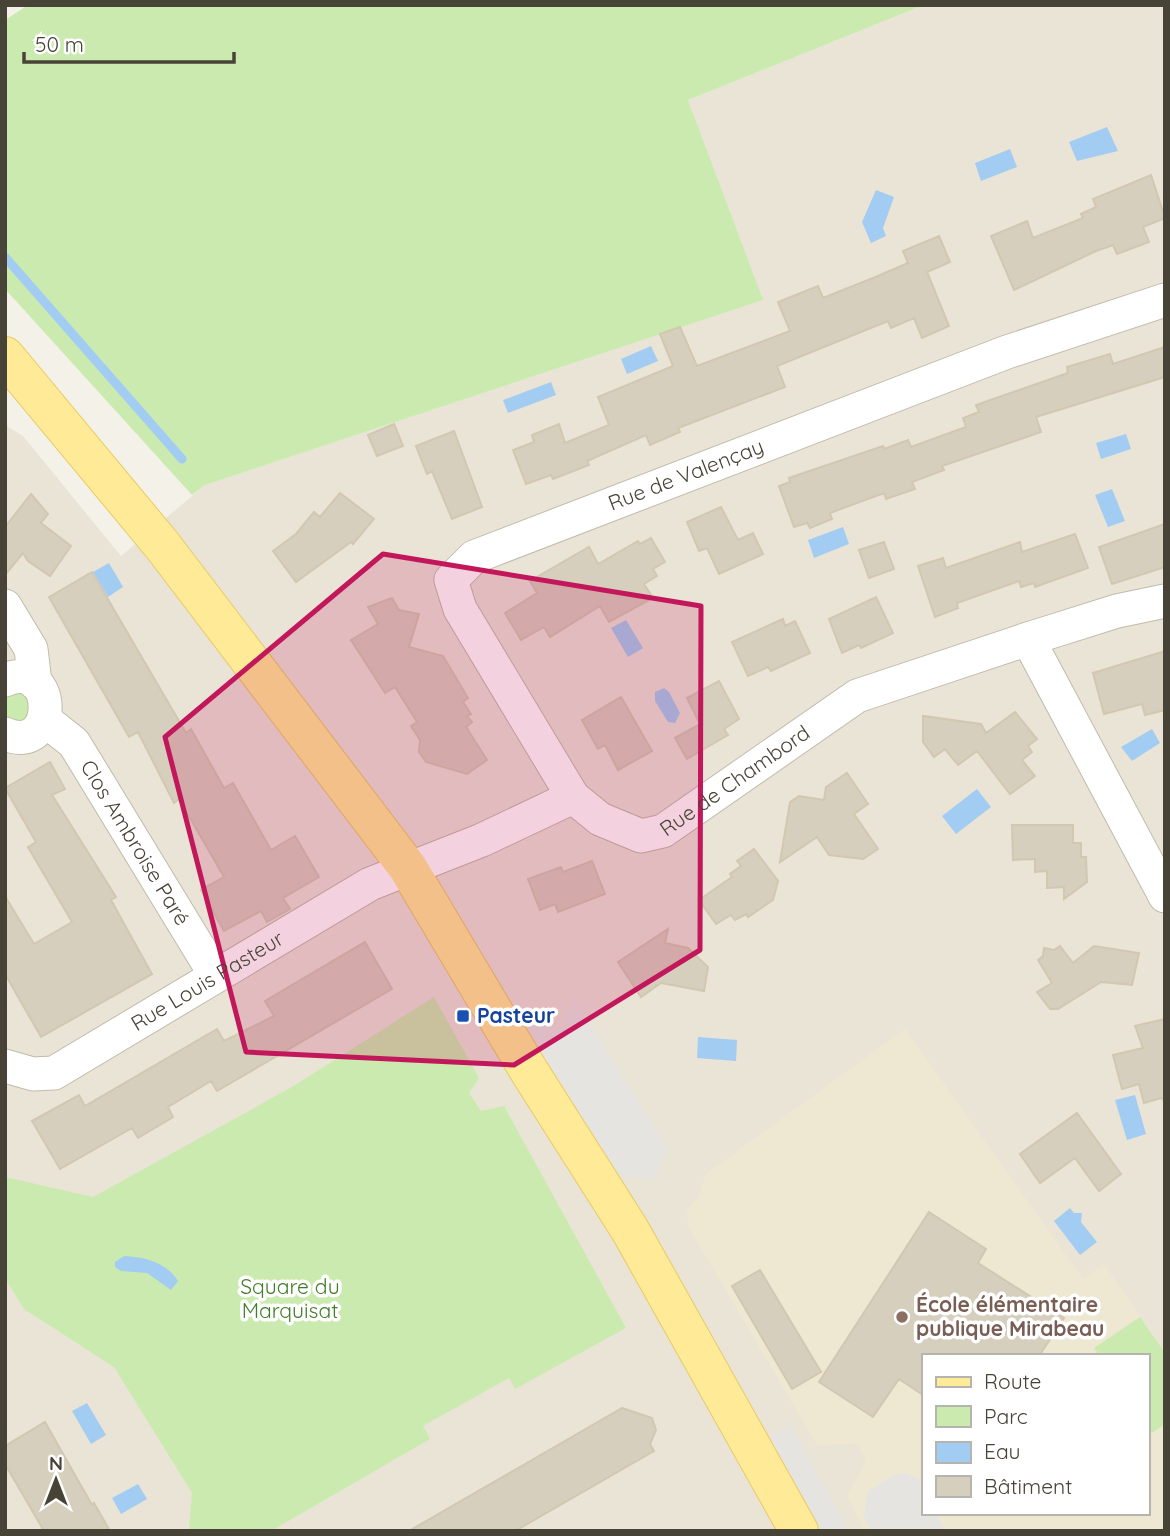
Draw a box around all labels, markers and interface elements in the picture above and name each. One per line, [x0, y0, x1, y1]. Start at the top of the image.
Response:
scale bar [24, 21, 234, 65]
text: 50 m [35, 31, 84, 57]
street label: Rue de Valençay [604, 432, 767, 516]
street label: Rue de Chambord [654, 719, 814, 841]
street label: Clos Ambroise Paré [75, 755, 196, 930]
street label: Rue Louis Pasteur [126, 925, 288, 1036]
place label: Pasteur [477, 1002, 555, 1028]
marker: Pasteur [455, 1008, 471, 1024]
park label: Square du Marquisat [240, 1273, 340, 1323]
place label: École élémentaire publique Mirabeau [916, 1291, 1104, 1341]
marker: École élémentaire publique Mirabeau [894, 1309, 910, 1325]
legend [922, 1354, 1149, 1515]
text: Route [984, 1368, 1041, 1394]
text: Parc [984, 1403, 1028, 1429]
text: Eau [984, 1438, 1020, 1464]
north arrow [21, 1445, 91, 1515]
text: N [49, 1451, 63, 1475]
text: Bâtiment [984, 1473, 1072, 1499]

